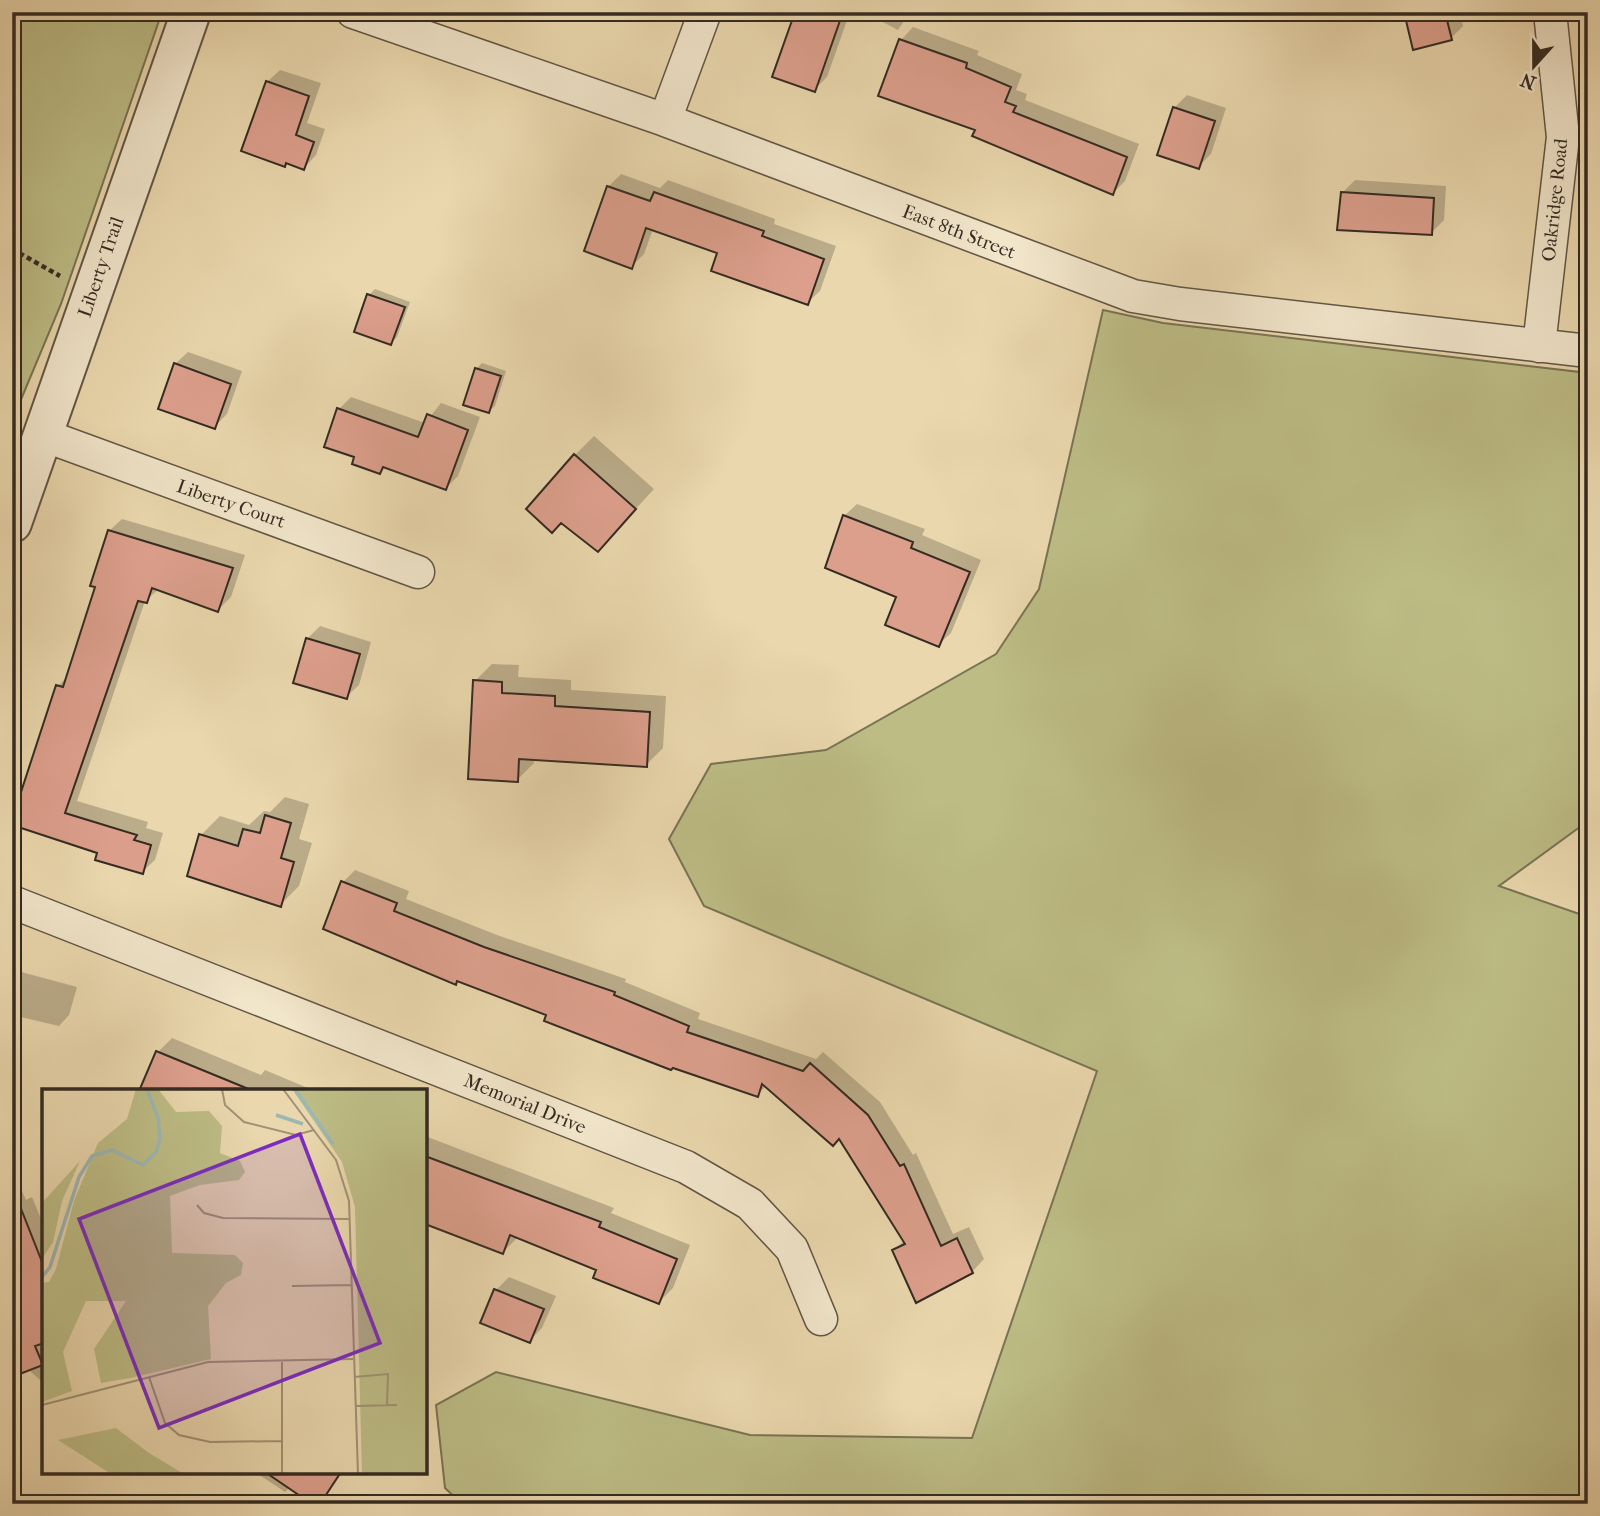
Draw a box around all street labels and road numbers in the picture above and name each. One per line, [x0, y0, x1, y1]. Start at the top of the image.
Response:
street label: Oakridge Road [1538, 137, 1572, 263]
street label: East 8th Street [899, 200, 1019, 264]
street label: Liberty Trail [74, 214, 128, 320]
street label: Liberty Court [174, 475, 288, 533]
street label: Memorial Drive [461, 1069, 589, 1139]

